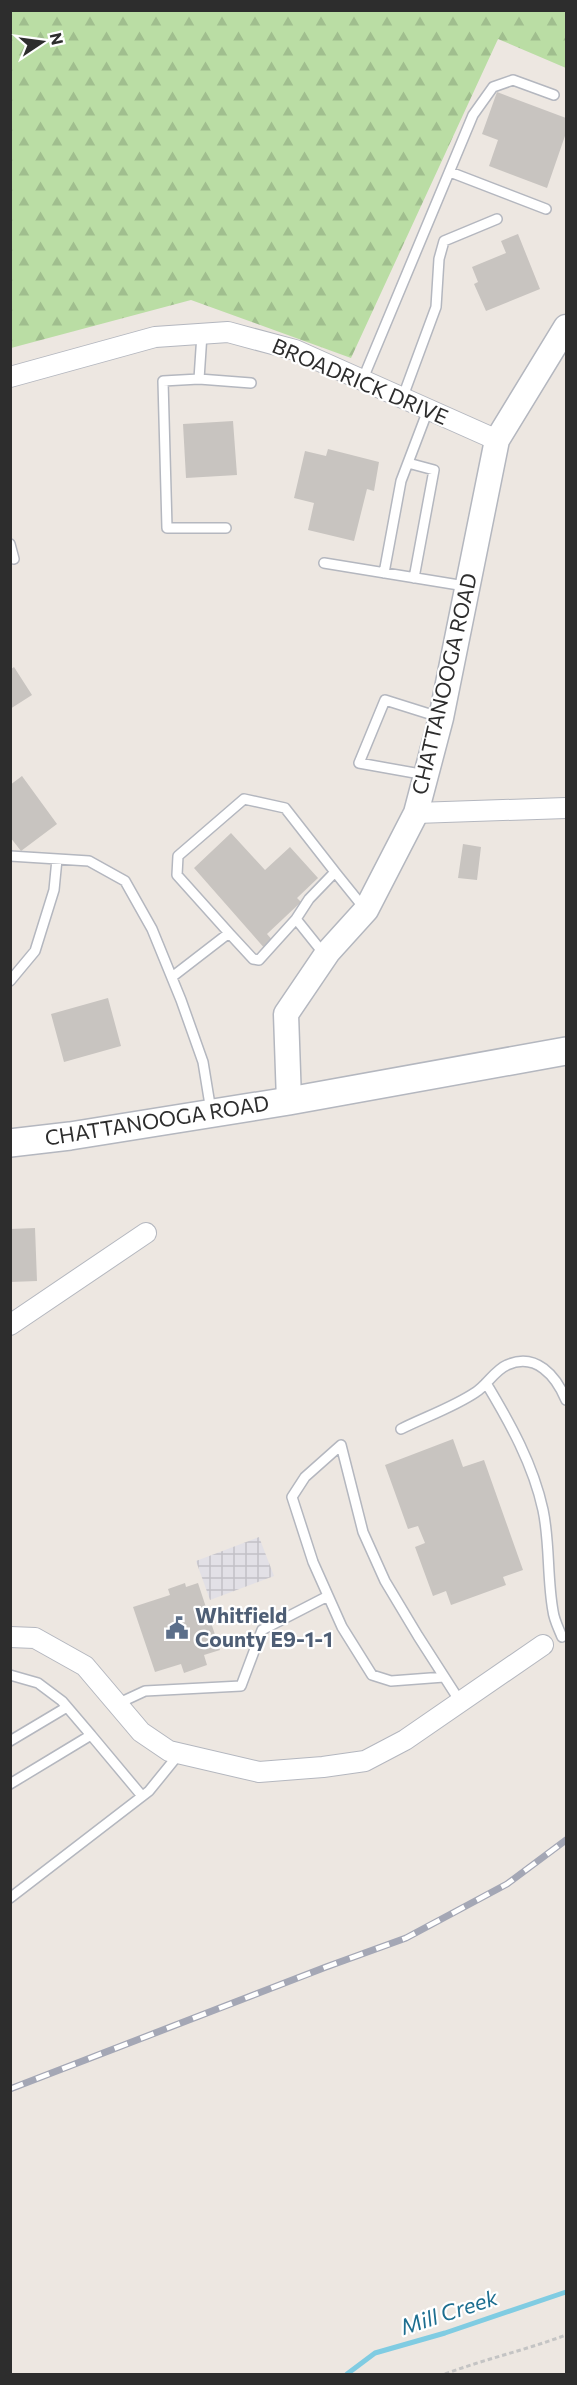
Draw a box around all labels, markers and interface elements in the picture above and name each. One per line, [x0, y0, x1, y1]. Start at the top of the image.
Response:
north arrow [12, 12, 72, 72]
text: N [46, 31, 68, 46]
street label: BROADRICK DRIVE [269, 332, 452, 429]
street label: CHATTANOOGA ROAD [406, 570, 481, 797]
street label: CHATTANOOGA ROAD [43, 1089, 271, 1150]
place label: Whitfield County E9-1-1 [195, 1602, 333, 1651]
public building icon: Whitfield County E9-1-1 [164, 1615, 190, 1641]
water label: Mill Creek [397, 2283, 502, 2340]

